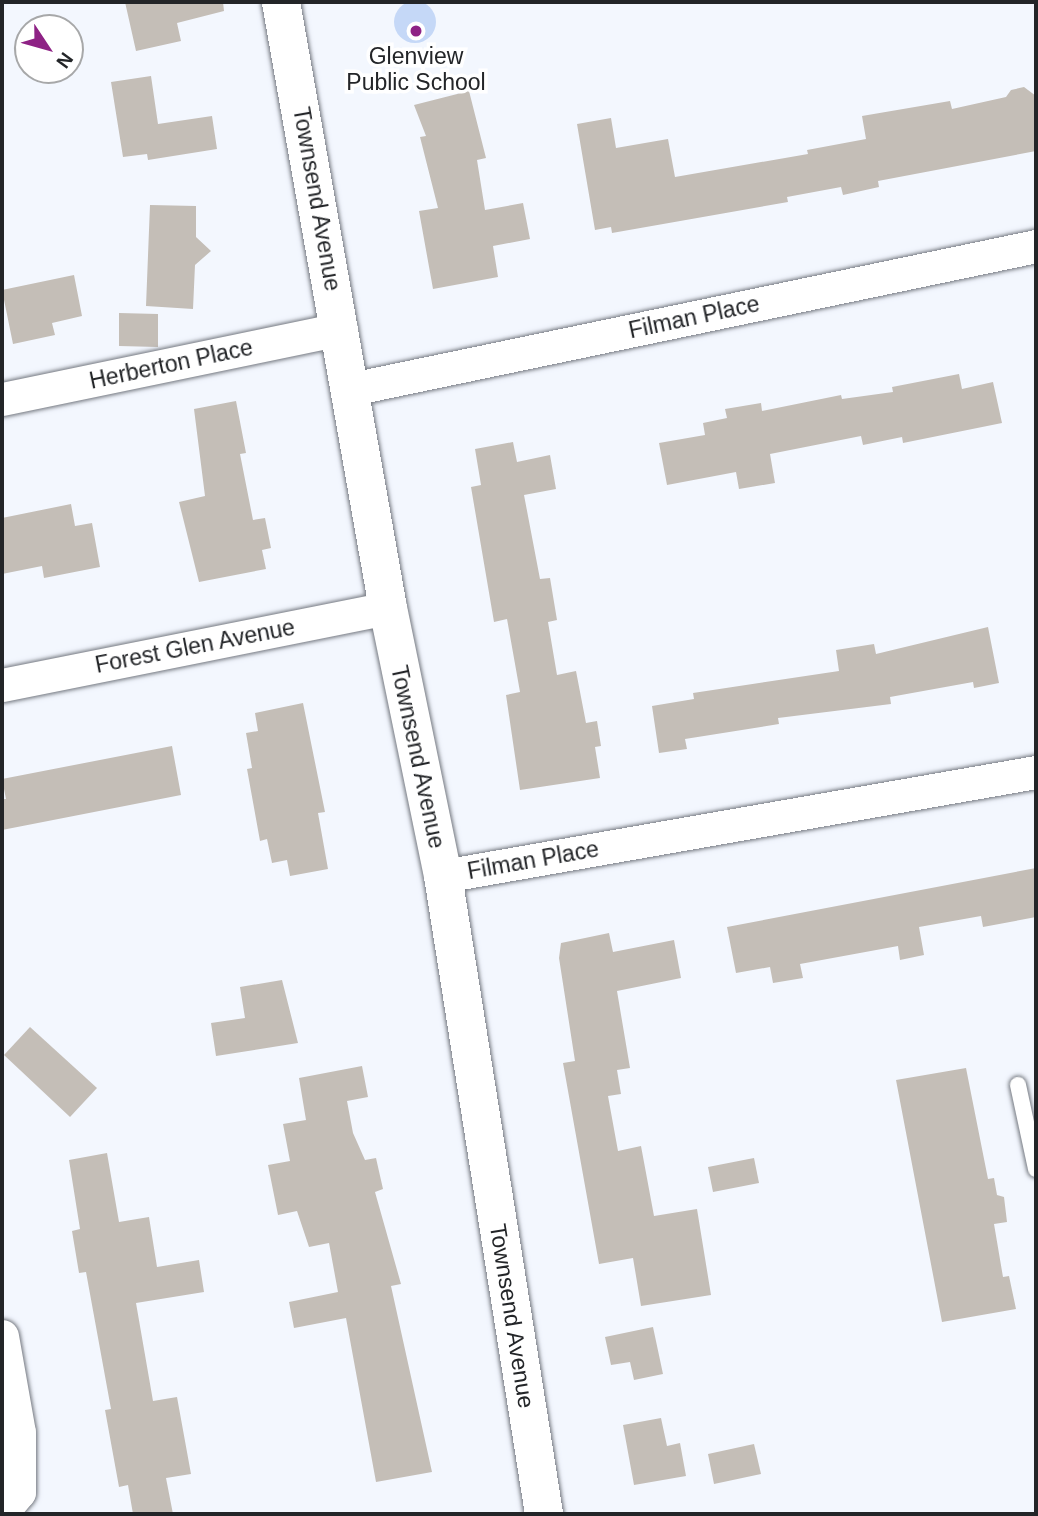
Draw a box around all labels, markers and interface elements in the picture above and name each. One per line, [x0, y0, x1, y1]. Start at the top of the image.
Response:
north arrow [14, 14, 84, 84]
marker: Glenview Public School [408, 23, 424, 39]
place label: Glenview Public School [346, 42, 486, 96]
text: N [52, 49, 77, 72]
street label: Townsend Avenue [287, 104, 347, 294]
street label: Filman Place [626, 290, 762, 344]
street label: Herberton Place [87, 333, 255, 395]
street label: Forest Glen Avenue [92, 613, 298, 679]
street label: Townsend Avenue [385, 662, 451, 852]
street label: Filman Place [465, 835, 601, 885]
street label: Townsend Avenue [484, 1221, 540, 1411]

